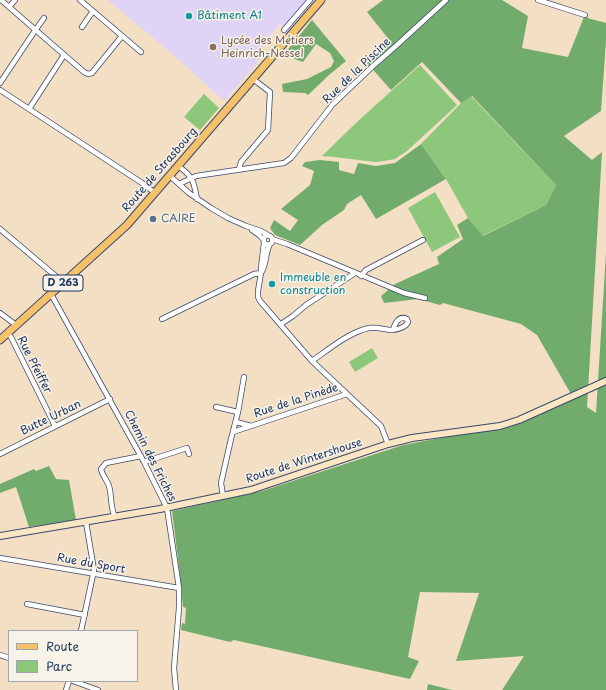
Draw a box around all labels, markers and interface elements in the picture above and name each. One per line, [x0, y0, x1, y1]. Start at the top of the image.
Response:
place label: Bâtiment A1 [197, 9, 262, 23]
marker: Bâtiment A1 [184, 11, 194, 21]
place label: Lycée des Métiers Heinrich-Nessel [221, 34, 314, 60]
street label: Rue de la Piscine [320, 35, 394, 107]
marker: Lycée des Métiers Heinrich-Nessel [208, 42, 218, 52]
street label: Route de Strasbourg [120, 125, 200, 215]
place label: CAIRE [161, 212, 196, 226]
marker: CAIRE [148, 214, 158, 224]
place label: Immeuble en construction [280, 271, 346, 297]
road number: D 263 [43, 275, 83, 291]
marker: Immeuble en construction [267, 279, 277, 289]
street label: Rue Pfeiffer [14, 334, 54, 396]
street label: Rue de la Pinède [252, 381, 340, 421]
street label: Butte Urban [19, 398, 83, 438]
street label: Chemin des Friches [121, 408, 179, 504]
street label: Route de Wintershouse [244, 436, 364, 486]
street label: Rue du Sport [56, 552, 126, 576]
legend [8, 630, 138, 682]
text: Route [46, 637, 79, 655]
text: Parc [46, 657, 72, 675]

